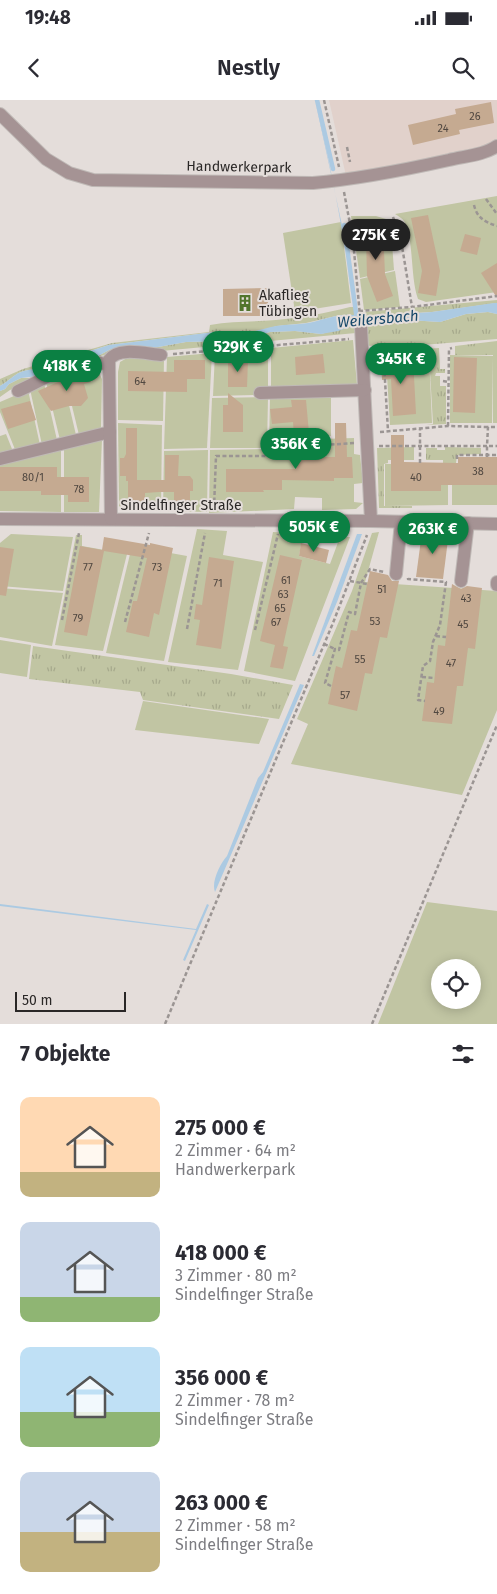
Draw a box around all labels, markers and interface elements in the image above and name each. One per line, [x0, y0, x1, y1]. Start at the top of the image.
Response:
text: 19:48 [25, 6, 71, 29]
icon: back [20, 54, 48, 82]
text: Nestly [217, 54, 280, 81]
icon: search [449, 54, 477, 82]
house number: 26 [469, 110, 481, 123]
house number: 24 [438, 122, 449, 135]
street label: Handwerkerpark [186, 158, 293, 176]
pin: 275K € [335, 219, 417, 261]
text: 275K € [352, 225, 400, 244]
place label: Akaflieg Tübingen [259, 287, 317, 320]
building icon: Akaflieg Tübingen [235, 293, 255, 313]
water label: Weilersbach [337, 306, 419, 332]
pin: 529K € [197, 330, 279, 373]
text: 529K € [214, 337, 262, 356]
pin: 345K € [360, 342, 442, 385]
text: 345K € [376, 349, 426, 368]
pin: 418K € [26, 350, 108, 392]
text: 418K € [43, 356, 91, 375]
house number: 64 [134, 375, 146, 388]
pin: 356K € [255, 428, 337, 470]
text: 356K € [271, 434, 321, 453]
house number: 38 [472, 465, 484, 478]
house number: 80/1 [22, 471, 44, 484]
house number: 40 [410, 471, 422, 484]
house number: 78 [74, 483, 84, 496]
street label: Sindelfinger Straße [120, 497, 242, 514]
pin: 505K € [273, 510, 355, 553]
pin: 263K € [392, 512, 474, 555]
text: 505K € [289, 517, 339, 536]
text: 263K € [409, 519, 457, 538]
house number: 77 [83, 561, 93, 574]
house number: 73 [152, 561, 162, 574]
house number: 61 [281, 574, 291, 587]
house number: 71 [213, 577, 223, 590]
house number: 51 [377, 583, 387, 596]
house number: 63 [277, 588, 289, 601]
house number: 43 [460, 592, 472, 605]
house number: 65 [274, 602, 286, 615]
house number: 79 [73, 612, 83, 625]
house number: 53 [370, 615, 380, 628]
house number: 67 [271, 616, 281, 629]
house number: 45 [457, 618, 469, 631]
house number: 55 [355, 653, 366, 666]
house number: 47 [446, 657, 456, 670]
house number: 57 [340, 689, 350, 702]
house number: 49 [433, 705, 445, 718]
map controls [431, 959, 481, 1009]
button: locate [431, 959, 481, 1009]
scale bar [15, 989, 126, 1012]
text: 50 m [22, 992, 53, 1009]
icon: filters [449, 1040, 477, 1068]
text: 7 Objekte [20, 1041, 110, 1067]
text: 275 000 € [175, 1115, 266, 1141]
icon: home [60, 1117, 120, 1177]
text: 2 Zimmer · 64 m² [175, 1141, 296, 1160]
text: Handwerkerpark [175, 1160, 295, 1179]
text: 418 000 € [175, 1240, 267, 1266]
icon: home [60, 1242, 120, 1302]
text: 3 Zimmer · 80 m² [175, 1266, 297, 1285]
text: Sindelfinger Straße [175, 1285, 313, 1304]
text: 356 000 € [175, 1365, 268, 1391]
icon: home [60, 1367, 120, 1427]
text: 2 Zimmer · 78 m² [175, 1391, 295, 1410]
text: Sindelfinger Straße [175, 1410, 313, 1429]
text: 263 000 € [175, 1490, 268, 1516]
icon: home [60, 1492, 120, 1552]
text: 2 Zimmer · 58 m² [175, 1516, 296, 1535]
text: Sindelfinger Straße [175, 1535, 313, 1554]

